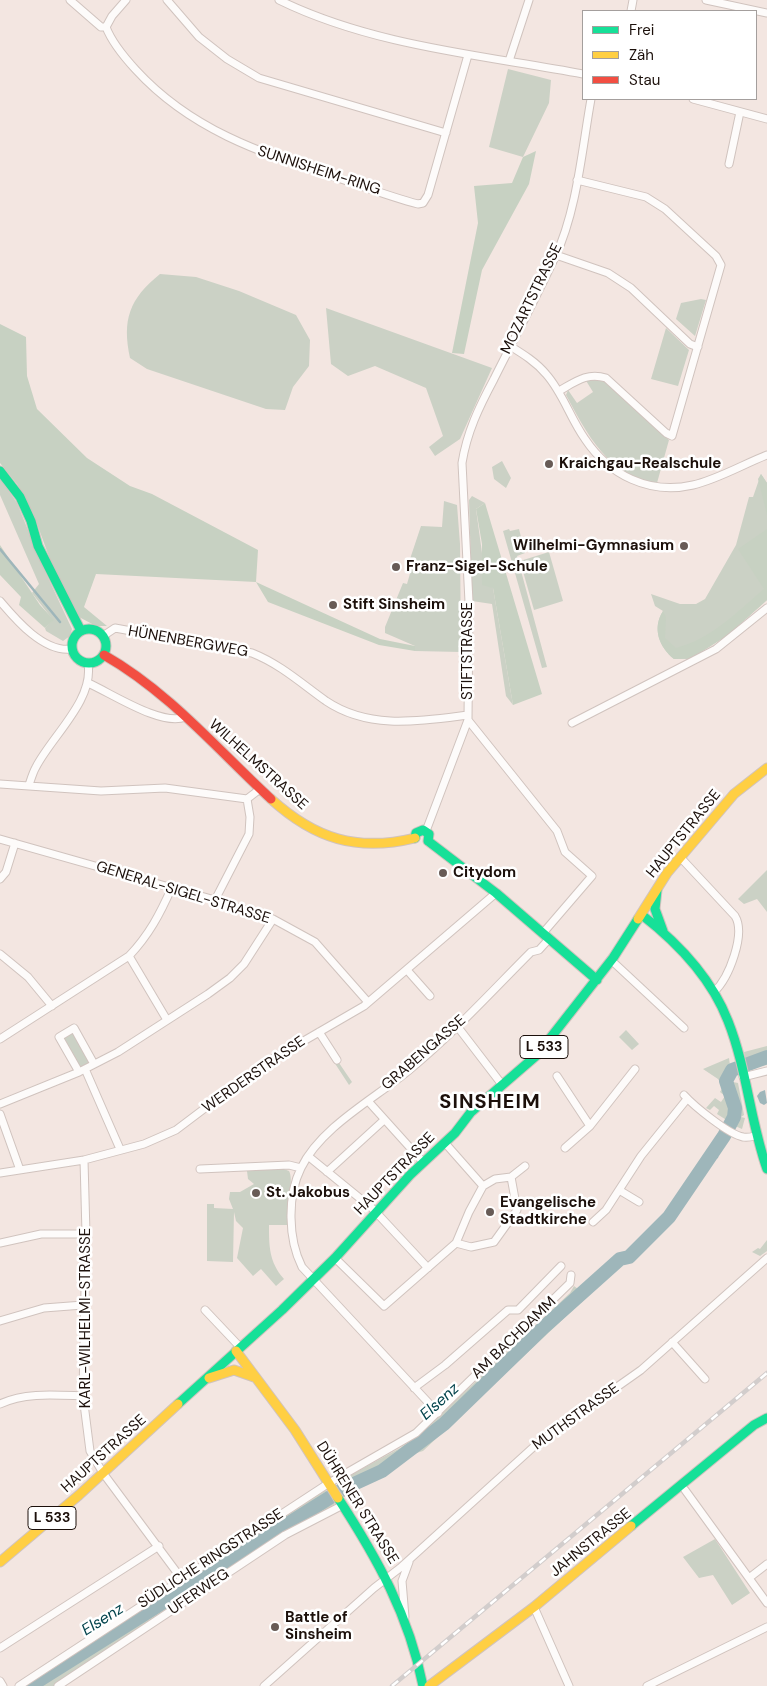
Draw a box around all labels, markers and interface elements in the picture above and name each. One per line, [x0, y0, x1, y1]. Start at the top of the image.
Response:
legend [582, 10, 757, 100]
text: Frei [629, 20, 654, 40]
text: Zäh [629, 45, 654, 65]
text: Stau [629, 70, 660, 90]
street label: SUNNISHEIM-RING [255, 143, 383, 199]
street label: MOZARTSTRASSE [497, 241, 567, 357]
place label: Kraichgau-Realschule [559, 455, 721, 473]
marker: Kraichgau-Realschule [543, 458, 555, 470]
place label: Wilhelmi-Gymnasium [513, 537, 674, 555]
marker: Wilhelmi-Gymnasium [678, 540, 690, 552]
place label: Franz-Sigel-Schule [406, 558, 548, 576]
marker: Franz-Sigel-Schule [390, 561, 402, 573]
place label: Stift Sinsheim [343, 596, 445, 614]
marker: Stift Sinsheim [327, 599, 339, 611]
street label: STIFTSTRASSE [459, 602, 477, 700]
street label: HÜNENBERGWEG [127, 623, 249, 661]
street label: WILHELMSTRASSE [205, 716, 311, 814]
street label: HAUPTSTRASSE [643, 786, 725, 882]
street label: GENERAL-SIGEL-STRASSE [94, 858, 272, 928]
place label: Citydom [453, 864, 516, 882]
marker: Citydom [437, 867, 449, 879]
street label: GRABENGASSE [378, 1012, 470, 1094]
street label: WERDERSTRASSE [199, 1033, 309, 1117]
road number: L 533 [520, 1036, 568, 1058]
district label: SINSHEIM [438, 1091, 542, 1115]
street label: HAUPTSTRASSE [351, 1129, 439, 1219]
place label: St. Jakobus [266, 1184, 350, 1202]
marker: St. Jakobus [250, 1187, 262, 1199]
place label: Evangelische Stadtkirche [500, 1194, 596, 1229]
marker: Evangelische Stadtkirche [484, 1206, 496, 1218]
street label: KARL-WILHELMI-STRASSE [77, 1228, 95, 1408]
street label: AM BACHDAMM [468, 1293, 560, 1383]
water label: Elsenz [417, 1380, 463, 1424]
street label: MUTHSTRASSE [529, 1380, 623, 1454]
street label: HAUPTSTRASSE [58, 1411, 150, 1497]
street label: DÜHRENER STRASSE [312, 1438, 402, 1568]
street label: SÜDLICHE RINGSTRASSE [135, 1505, 287, 1613]
street label: JAHNSTRASSE [547, 1505, 635, 1581]
road number: L 533 [28, 1506, 76, 1530]
street label: UFERWEG [165, 1565, 233, 1619]
water label: Elsenz [79, 1600, 127, 1640]
place label: Battle of Sinsheim [285, 1609, 352, 1644]
marker: Battle of Sinsheim [269, 1621, 281, 1633]

